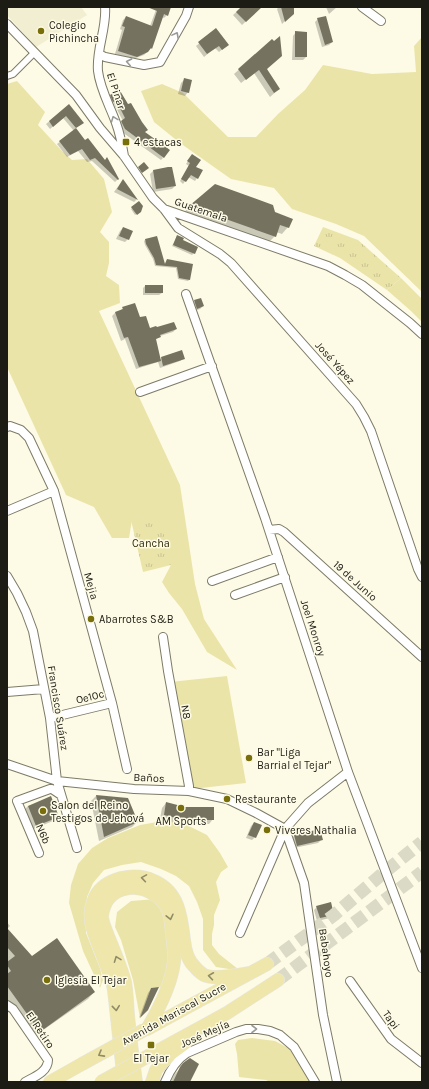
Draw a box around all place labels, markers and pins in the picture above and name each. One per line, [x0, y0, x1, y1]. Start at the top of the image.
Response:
place label: Colegio Pichincha [49, 19, 99, 45]
marker: Colegio Pichincha [36, 26, 46, 36]
place label: 4 estacas [134, 136, 182, 149]
marker: 4 estacas [121, 137, 131, 147]
place label: Abarrotes S&B [99, 613, 174, 626]
marker: Abarrotes S&B [86, 614, 96, 624]
place label: Bar "Liga Barrial el Tejar" [257, 746, 332, 772]
marker: Bar "Liga Barrial el Tejar" [244, 753, 254, 763]
place label: Restaurante [235, 793, 297, 806]
marker: Restaurante [222, 794, 232, 804]
place label: Salon del Reino Testigos de Jehová [51, 799, 144, 825]
marker: AM Sports [176, 803, 186, 813]
marker: Salon del Reino Testigos de Jehová [38, 806, 48, 816]
place label: AM Sports [155, 815, 207, 828]
place label: Viveres Nathalia [275, 824, 356, 837]
marker: Viveres Nathalia [262, 825, 272, 835]
place label: Iglesia El Tejar [55, 974, 126, 987]
marker: Iglesia El Tejar [42, 975, 52, 985]
marker: El Tejar [146, 1040, 156, 1050]
place label: El Tejar [133, 1052, 169, 1065]

